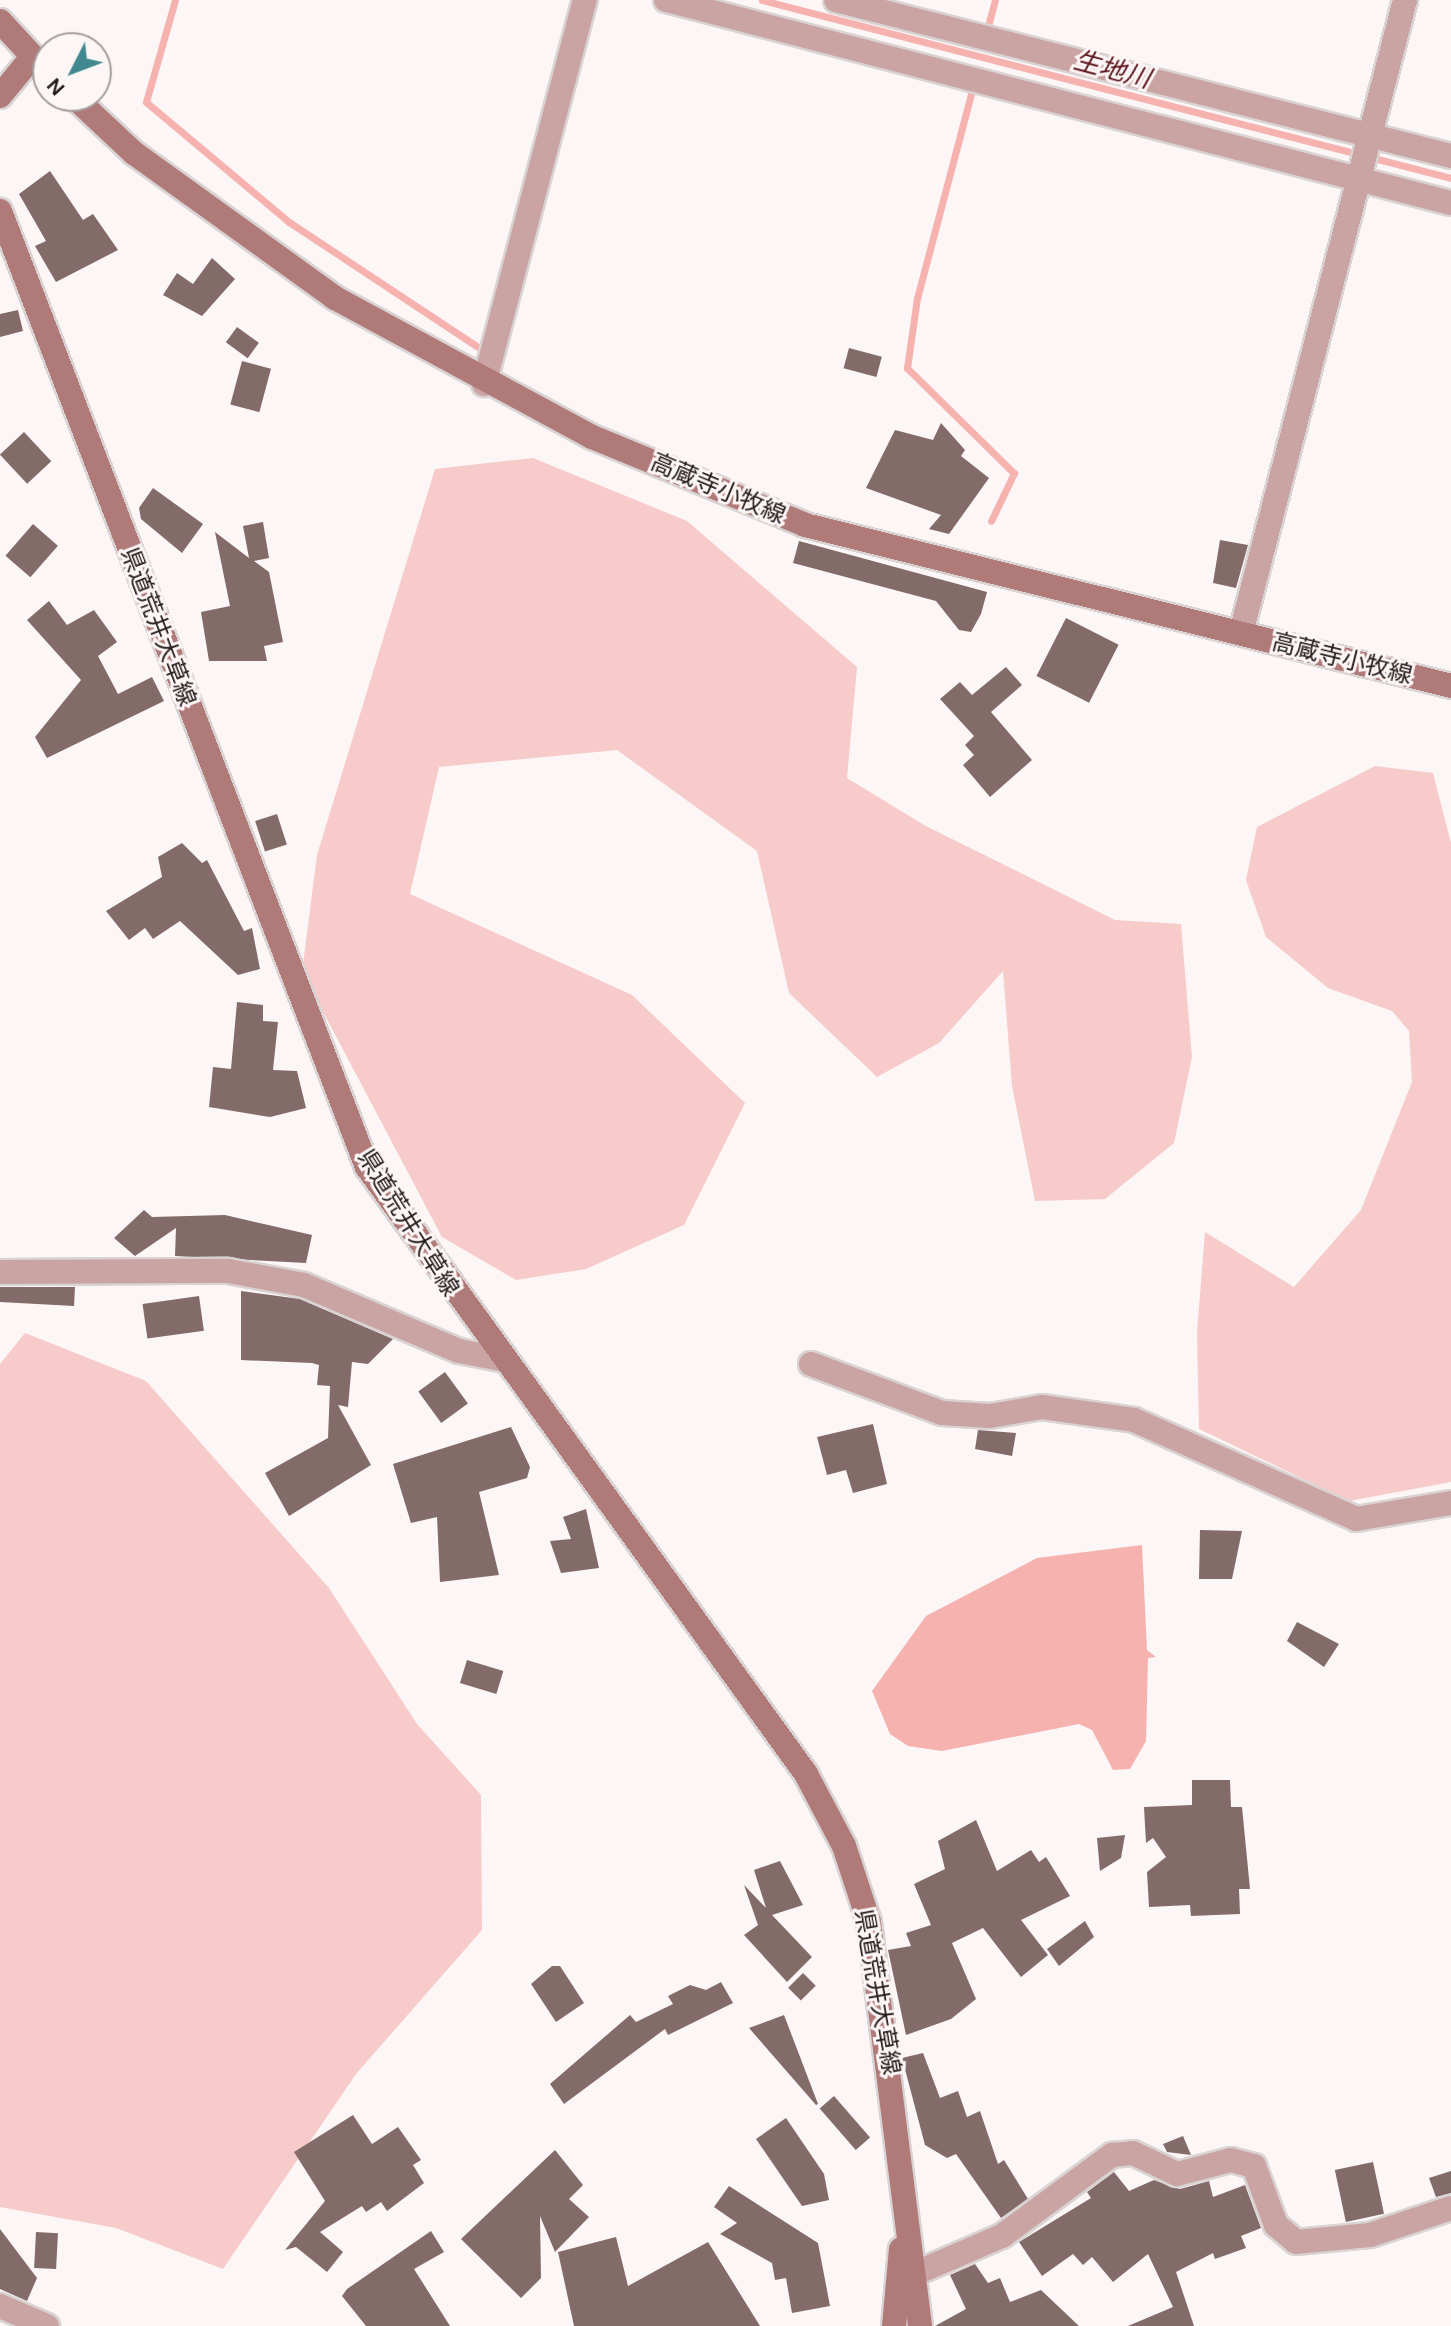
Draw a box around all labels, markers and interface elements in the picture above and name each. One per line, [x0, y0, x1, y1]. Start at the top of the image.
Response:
north arrow [32, 32, 112, 112]
water label: 生地川 [1070, 45, 1154, 95]
text: N [41, 72, 71, 101]
street label: 高蔵寺小牧線 [646, 448, 790, 530]
street label: 県道荒井大草線 [114, 543, 202, 711]
street label: 高蔵寺小牧線 [1269, 628, 1415, 690]
street label: 県道荒井大草線 [351, 1144, 465, 1302]
street label: 県道荒井大草線 [848, 1907, 906, 2077]

